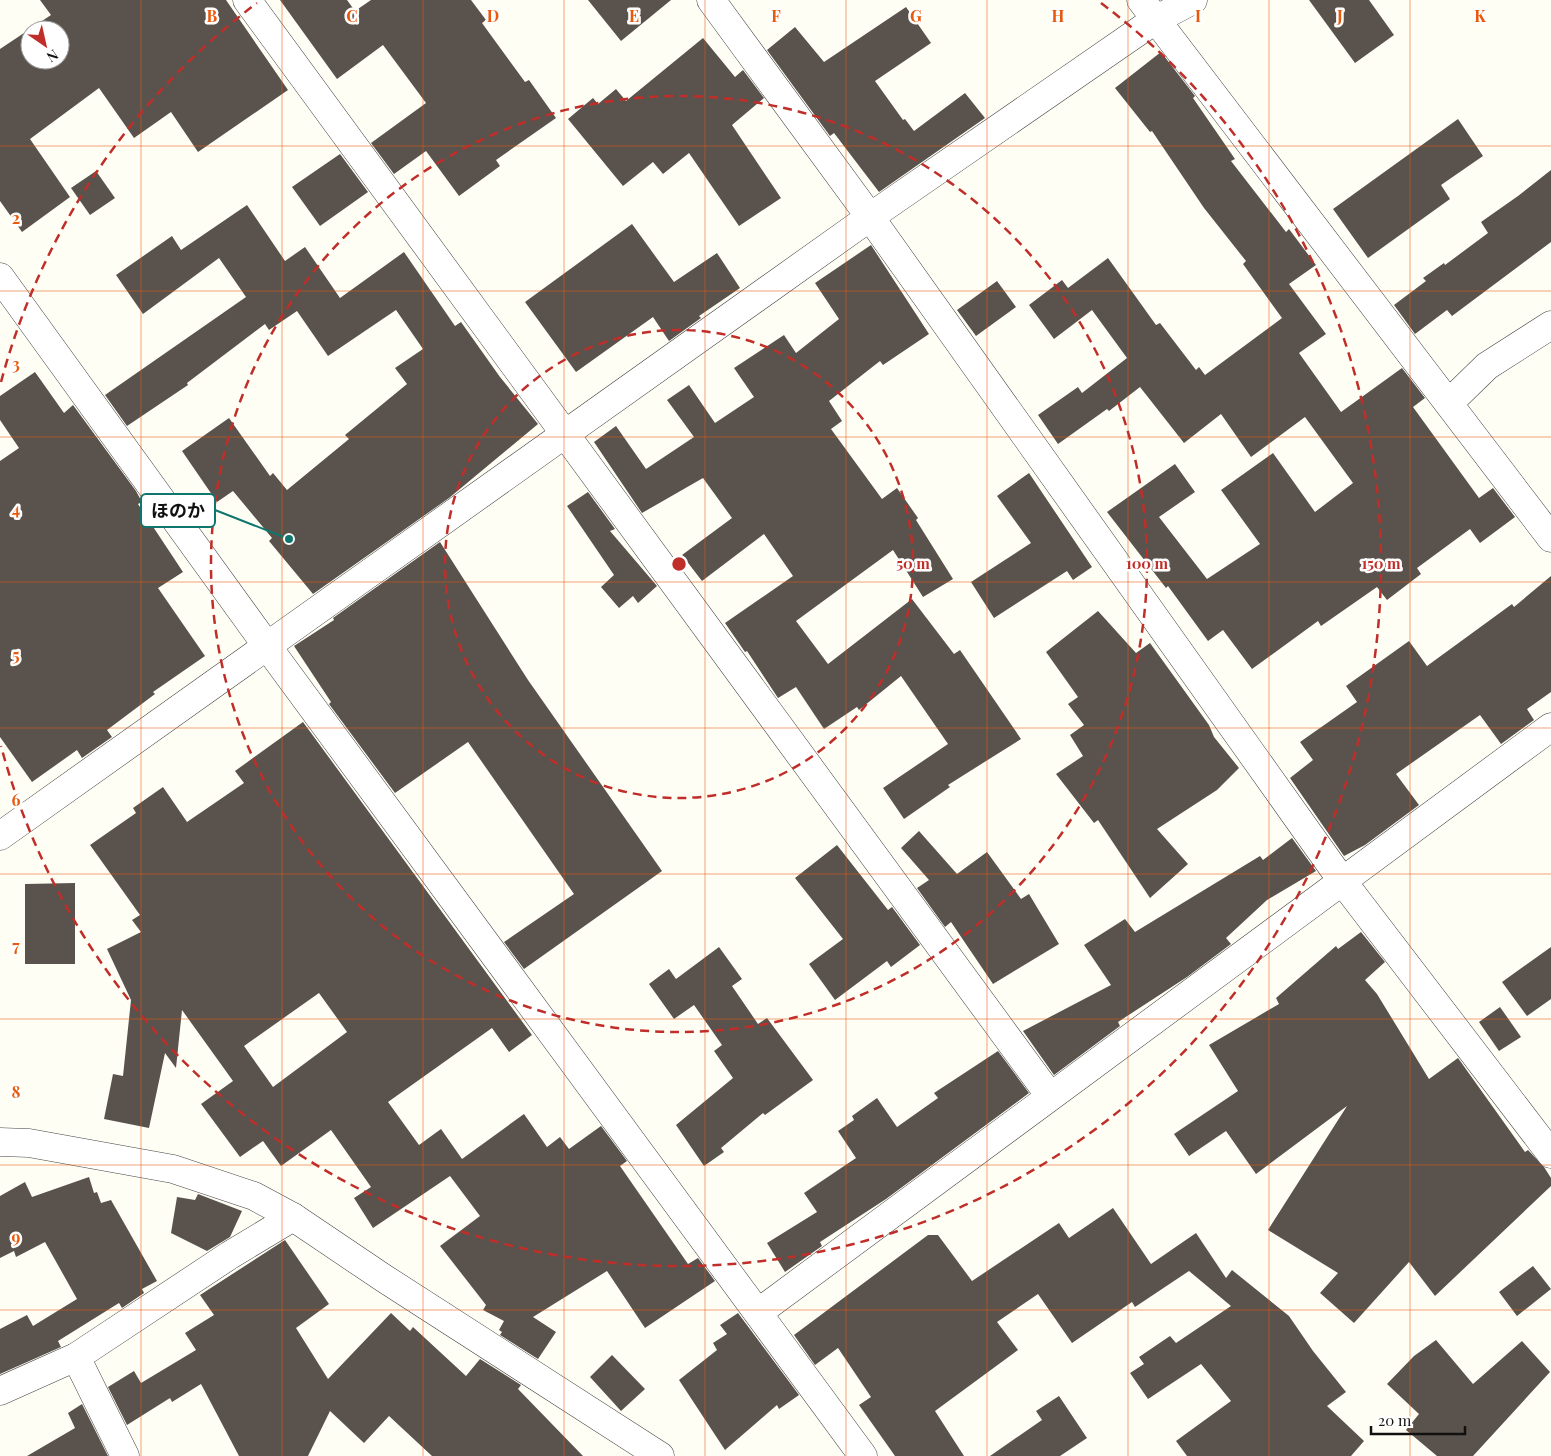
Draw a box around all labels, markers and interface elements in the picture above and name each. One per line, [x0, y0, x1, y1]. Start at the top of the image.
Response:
text: B [207, 5, 218, 26]
text: C [346, 5, 358, 26]
text: D [487, 5, 499, 26]
text: E [629, 5, 639, 26]
text: F [771, 5, 781, 26]
text: G [910, 5, 922, 26]
text: H [1052, 5, 1065, 26]
text: I [1195, 5, 1201, 26]
text: J [1336, 5, 1343, 26]
text: K [1474, 5, 1486, 26]
north arrow [20, 20, 70, 70]
text: N [43, 45, 62, 67]
text: 2 [12, 207, 20, 228]
text: 3 [12, 353, 20, 374]
callout: ほのか [141, 494, 215, 527]
text: 4 [12, 498, 20, 519]
text: ほのか [151, 498, 205, 522]
text: 50 m [896, 553, 930, 573]
text: 100 m [1126, 553, 1169, 573]
text: 150 m [1361, 553, 1401, 573]
centre of rings [670, 555, 688, 573]
text: 5 [12, 644, 20, 665]
text: 6 [12, 789, 21, 810]
text: 7 [12, 935, 20, 956]
text: 8 [12, 1081, 21, 1102]
text: 9 [12, 1226, 21, 1247]
scale bar [1371, 1404, 1465, 1436]
text: 20 m [1378, 1410, 1412, 1430]

